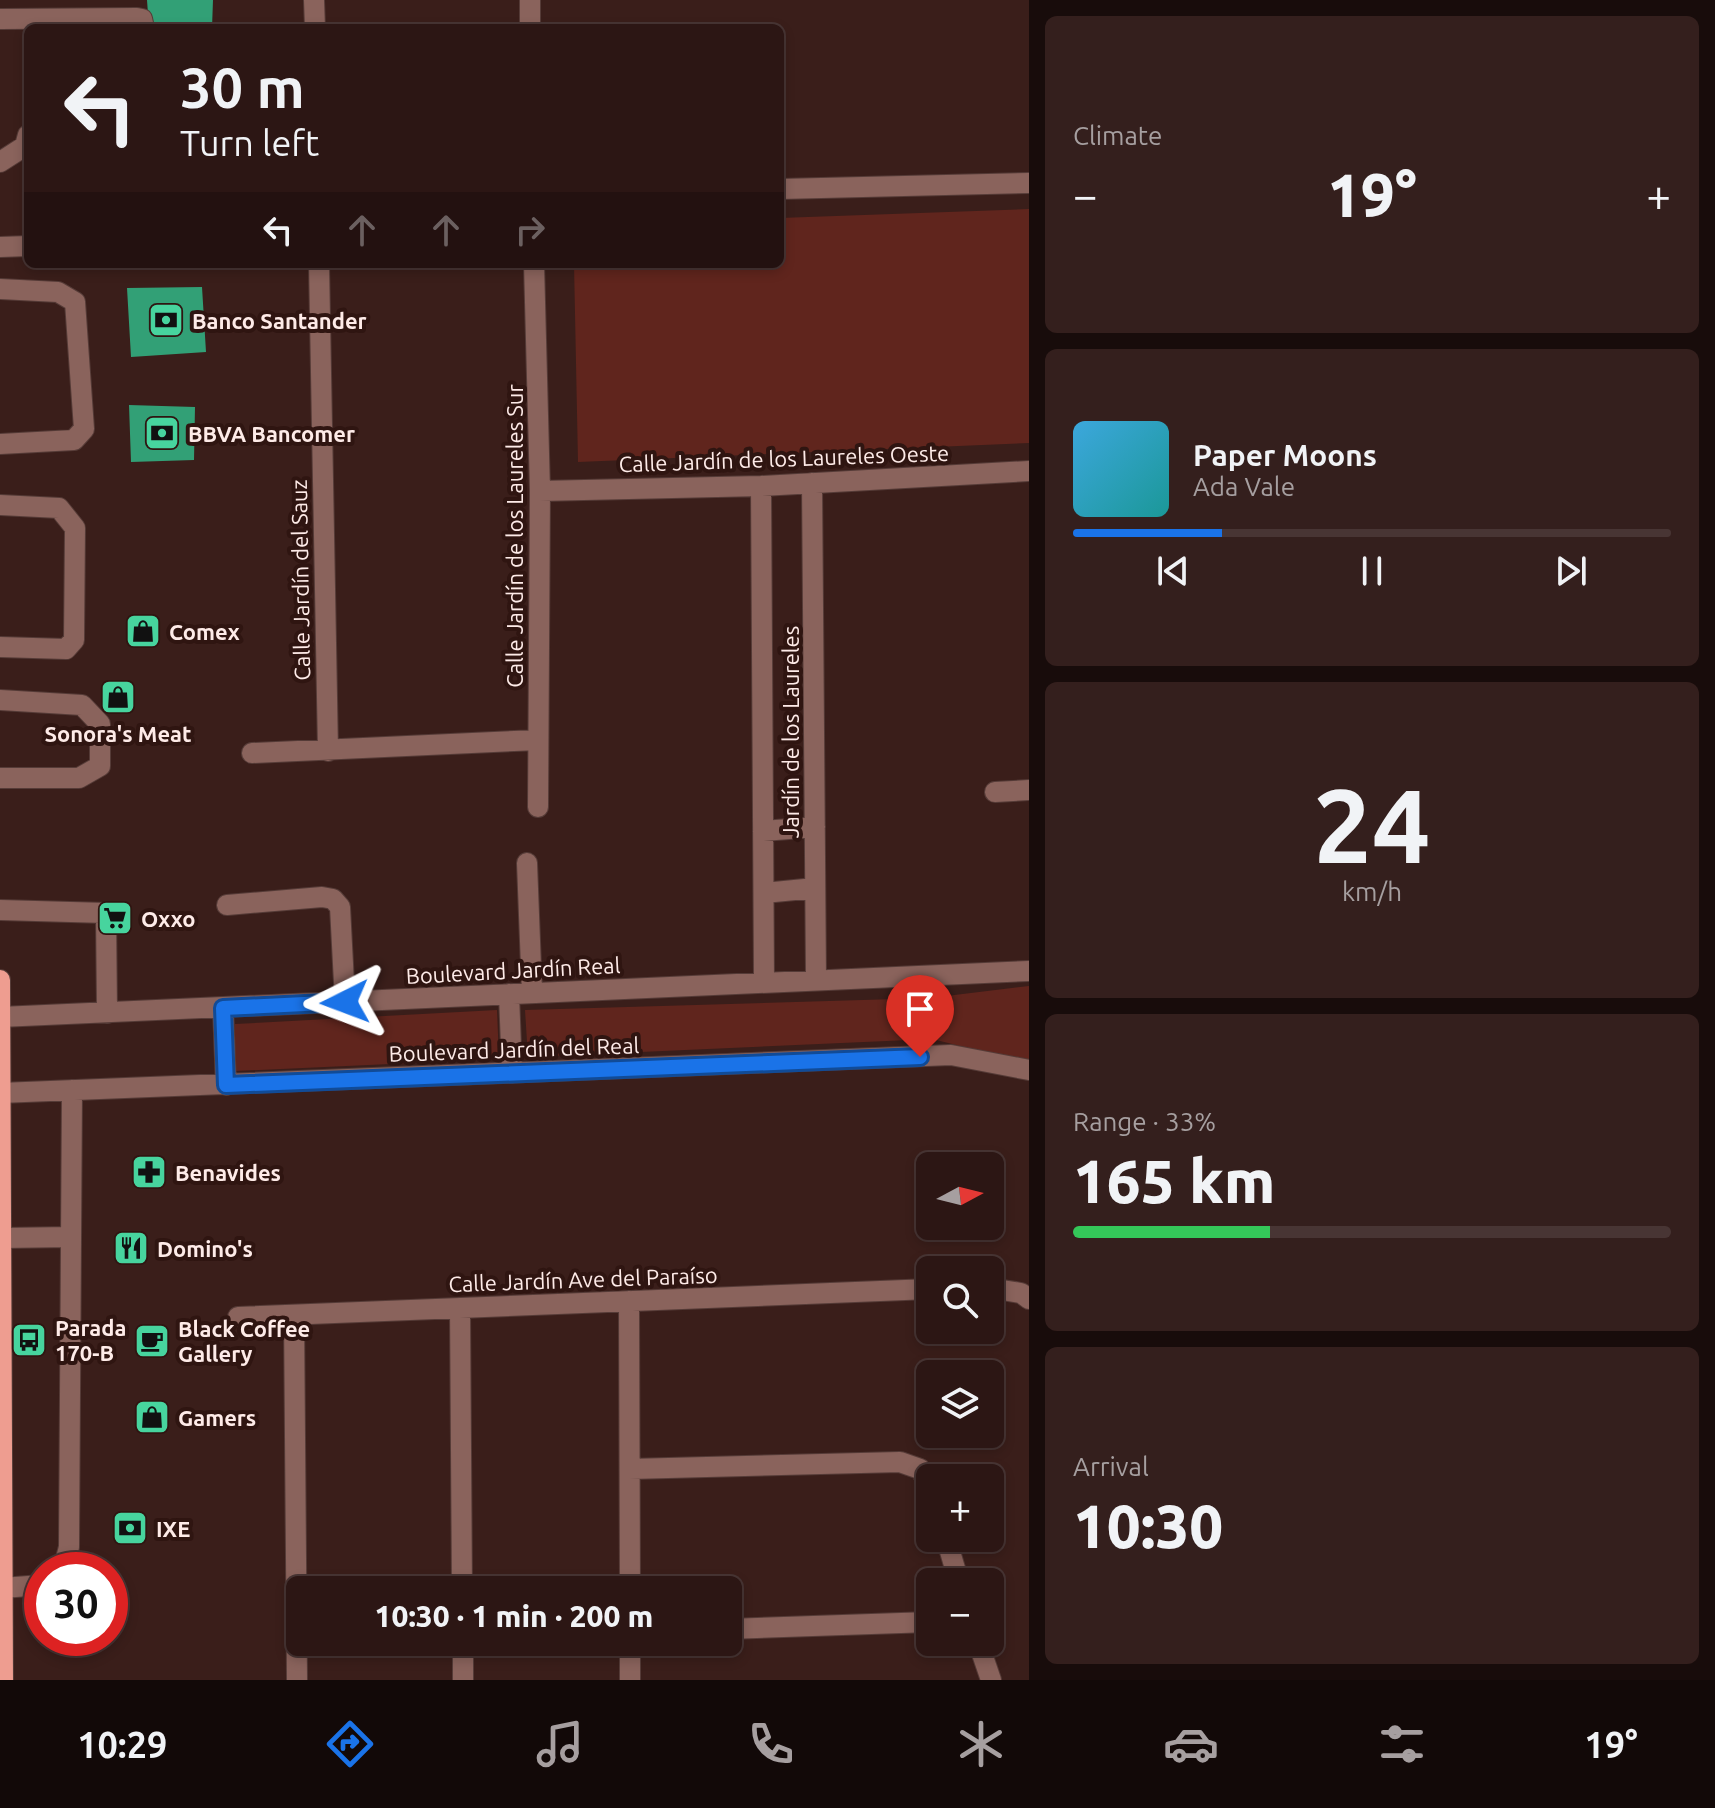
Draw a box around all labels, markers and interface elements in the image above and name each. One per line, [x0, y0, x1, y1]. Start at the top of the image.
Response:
icon: left [48, 56, 152, 160]
text: 30 m [180, 56, 305, 119]
text: Climate [1073, 121, 1162, 150]
text: Turn left [180, 122, 319, 163]
text: 19° [1327, 161, 1417, 228]
text: − [1073, 170, 1098, 219]
text: + [1646, 170, 1671, 219]
icon: left [256, 208, 300, 252]
icon: ahead [340, 208, 384, 252]
icon: ahead [424, 208, 468, 252]
icon: right [508, 208, 552, 252]
bank icon: Banco Santander [147, 301, 185, 339]
place label: Banco Santander [192, 308, 367, 333]
street label: Calle Jardín de los Laureles Sur [502, 384, 527, 688]
bank icon: BBVA Bancomer [143, 414, 181, 452]
place label: BBVA Bancomer [188, 421, 355, 446]
text: Paper Moons [1193, 438, 1377, 472]
street label: Calle Jardín de los Laureles Oeste [618, 440, 950, 476]
text: Ada Vale [1193, 472, 1295, 501]
street label: Calle Jardín del Sauz [286, 479, 314, 681]
icon: previous [1151, 549, 1195, 593]
icon: pause [1350, 549, 1394, 593]
icon: next [1549, 549, 1593, 593]
shop icon: Comex [124, 612, 162, 650]
place label: Comex [169, 619, 240, 644]
street label: Jardín de los Laureles [778, 626, 803, 838]
shop icon: Sonora's Meat [99, 678, 137, 716]
place label: Sonora's Meat [44, 721, 192, 746]
text: 24 [1313, 766, 1431, 883]
text: km/h [1342, 877, 1402, 906]
supermarket icon: Oxxo [96, 899, 134, 937]
place label: Oxxo [141, 906, 196, 931]
street label: Boulevard Jardín Real [405, 952, 621, 988]
position arrow [303, 960, 387, 1044]
pin [886, 975, 954, 1057]
icon: arrive [898, 987, 942, 1031]
street label: Boulevard Jardín del Real [388, 1032, 640, 1066]
text: Range · 33% [1073, 1107, 1216, 1136]
text: 165 km [1073, 1147, 1275, 1214]
north arrow [916, 1152, 1004, 1240]
map controls [916, 1152, 1004, 1656]
pharmacy icon: Benavides [130, 1153, 168, 1191]
place label: Benavides [175, 1160, 281, 1185]
restaurant icon: Domino's [112, 1229, 150, 1267]
place label: Domino's [157, 1236, 253, 1261]
button: search [916, 1256, 1004, 1344]
street label: Calle Jardín Ave del Paraíso [448, 1262, 718, 1296]
place label: Parada 170-B [55, 1315, 126, 1365]
place label: Black Coffee Gallery [178, 1316, 310, 1366]
bus stop icon: Parada 170-B [10, 1321, 48, 1359]
cafe icon: Black Coffee Gallery [133, 1322, 171, 1360]
button: layers [916, 1360, 1004, 1448]
shop icon: Gamers [133, 1398, 171, 1436]
place label: Gamers [178, 1405, 256, 1430]
text: Arrival [1073, 1452, 1149, 1481]
button: + [916, 1464, 1004, 1552]
text: 10:30 [1073, 1492, 1223, 1559]
bank icon: IXE [111, 1509, 149, 1547]
place label: IXE [156, 1516, 190, 1541]
speed limit sign: 30 [24, 1552, 128, 1656]
button: − [916, 1568, 1004, 1656]
text: 10:30 · 1 min · 200 m [375, 1599, 653, 1633]
icon: directions [322, 1716, 378, 1772]
icon: music [532, 1716, 588, 1772]
icon: phone [743, 1716, 799, 1772]
icon: climate [953, 1716, 1009, 1772]
icon: car [1163, 1716, 1219, 1772]
icon: filters [1374, 1716, 1430, 1772]
text: 10:29 [77, 1724, 167, 1765]
text: 19° [1584, 1724, 1638, 1765]

